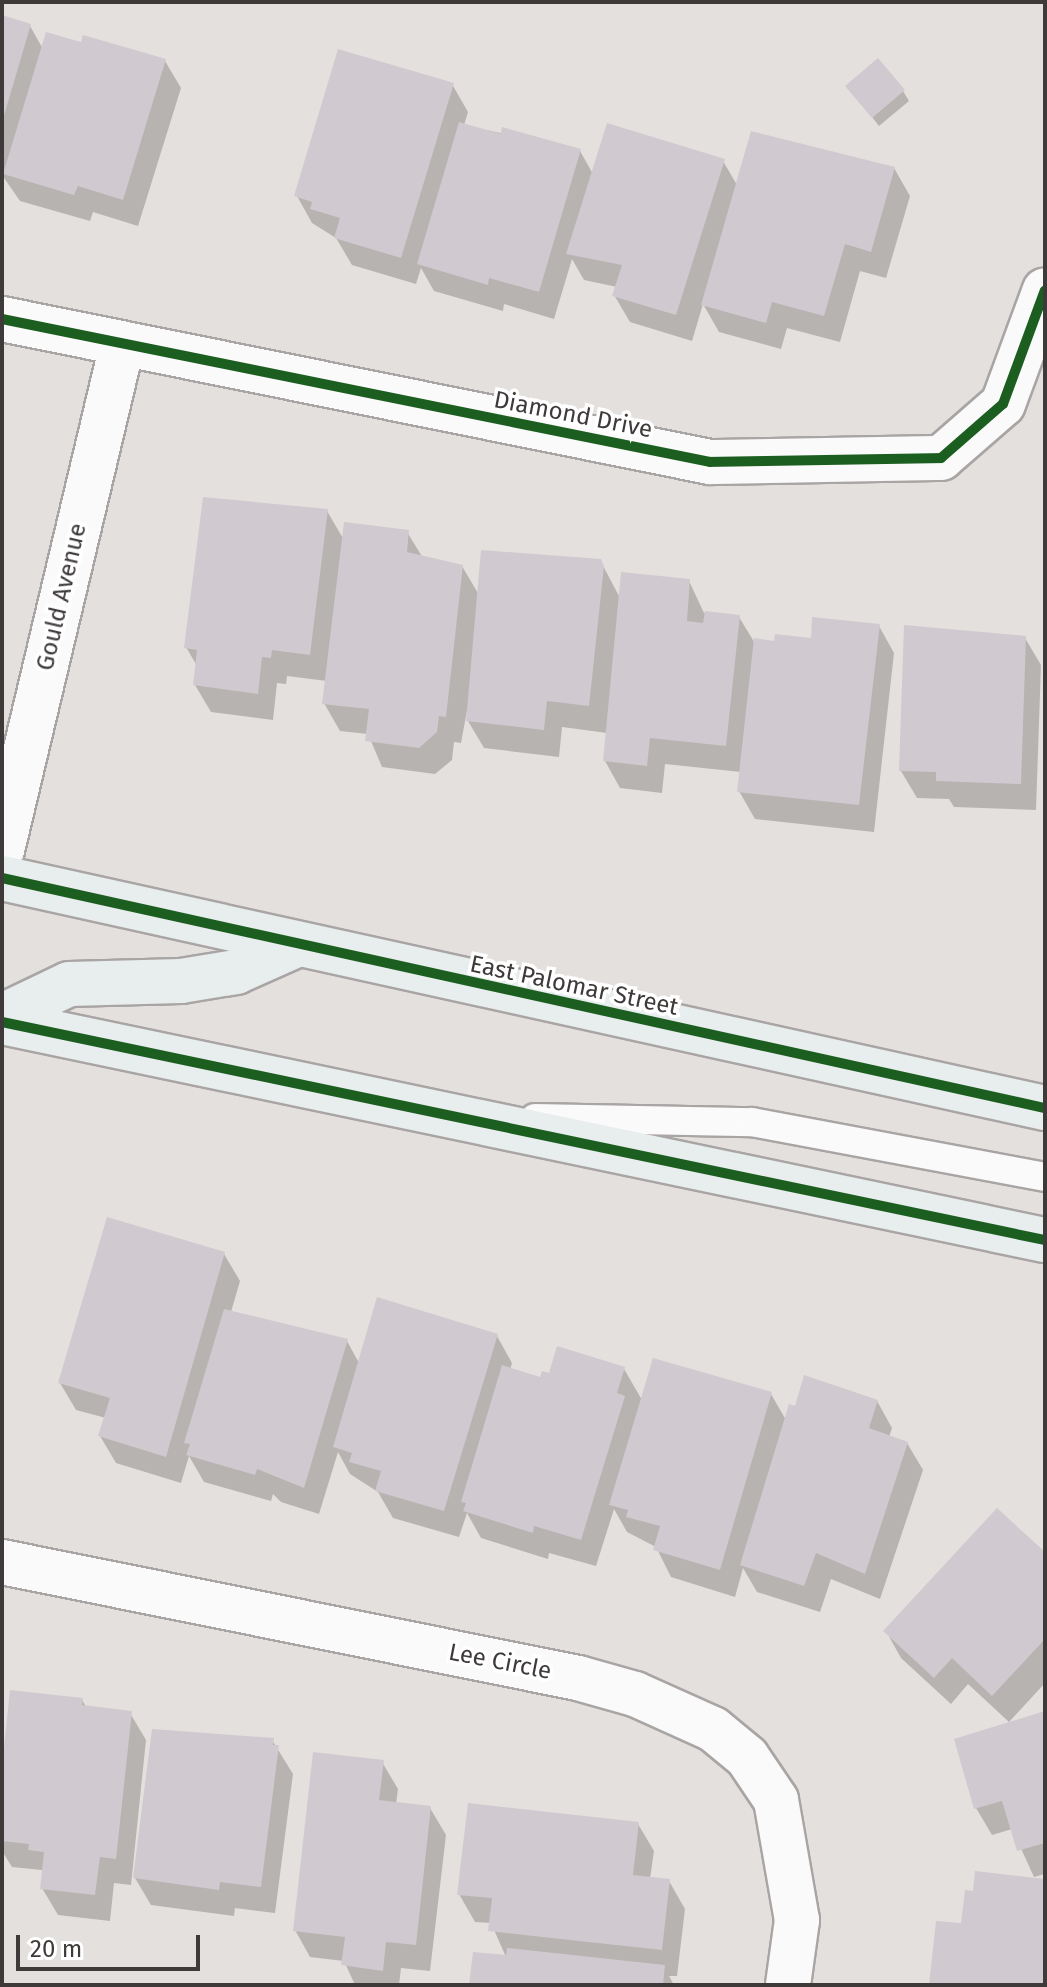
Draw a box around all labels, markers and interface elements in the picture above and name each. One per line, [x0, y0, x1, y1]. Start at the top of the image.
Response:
street label: Diamond Drive [491, 386, 655, 444]
street label: Gould Avenue [31, 520, 93, 674]
street label: East Palomar Street [467, 950, 681, 1022]
street label: Lee Circle [446, 1638, 554, 1686]
scale bar [20, 1919, 204, 1969]
text: 20 m [30, 1935, 82, 1963]

